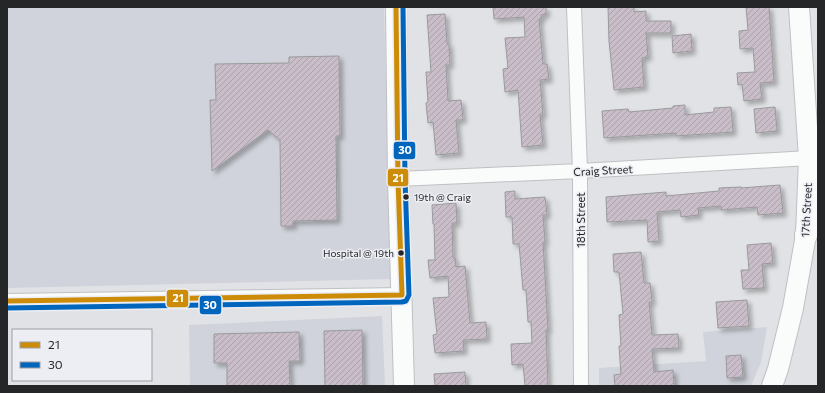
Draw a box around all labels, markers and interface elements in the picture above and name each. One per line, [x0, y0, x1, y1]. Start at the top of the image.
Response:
line badge: 30 [393, 141, 416, 160]
text: 30 [398, 143, 412, 156]
street label: Craig Street [573, 162, 634, 178]
line badge: 21 [387, 168, 409, 187]
text: 21 [392, 171, 404, 184]
street label: 17th Street [798, 182, 814, 238]
place label: 19th @ Craig [414, 191, 471, 203]
marker: 19th @ Craig [401, 192, 411, 202]
street label: 18th Street [574, 192, 587, 248]
place label: Hospital @ 19th [323, 247, 394, 259]
marker: Hospital @ 19th [396, 248, 406, 258]
line badge: 21 [166, 289, 189, 308]
text: 21 [172, 291, 184, 304]
line badge: 30 [199, 295, 222, 315]
text: 30 [203, 298, 217, 311]
legend [12, 329, 152, 381]
text: 21 [48, 337, 60, 351]
text: 30 [48, 357, 63, 371]

